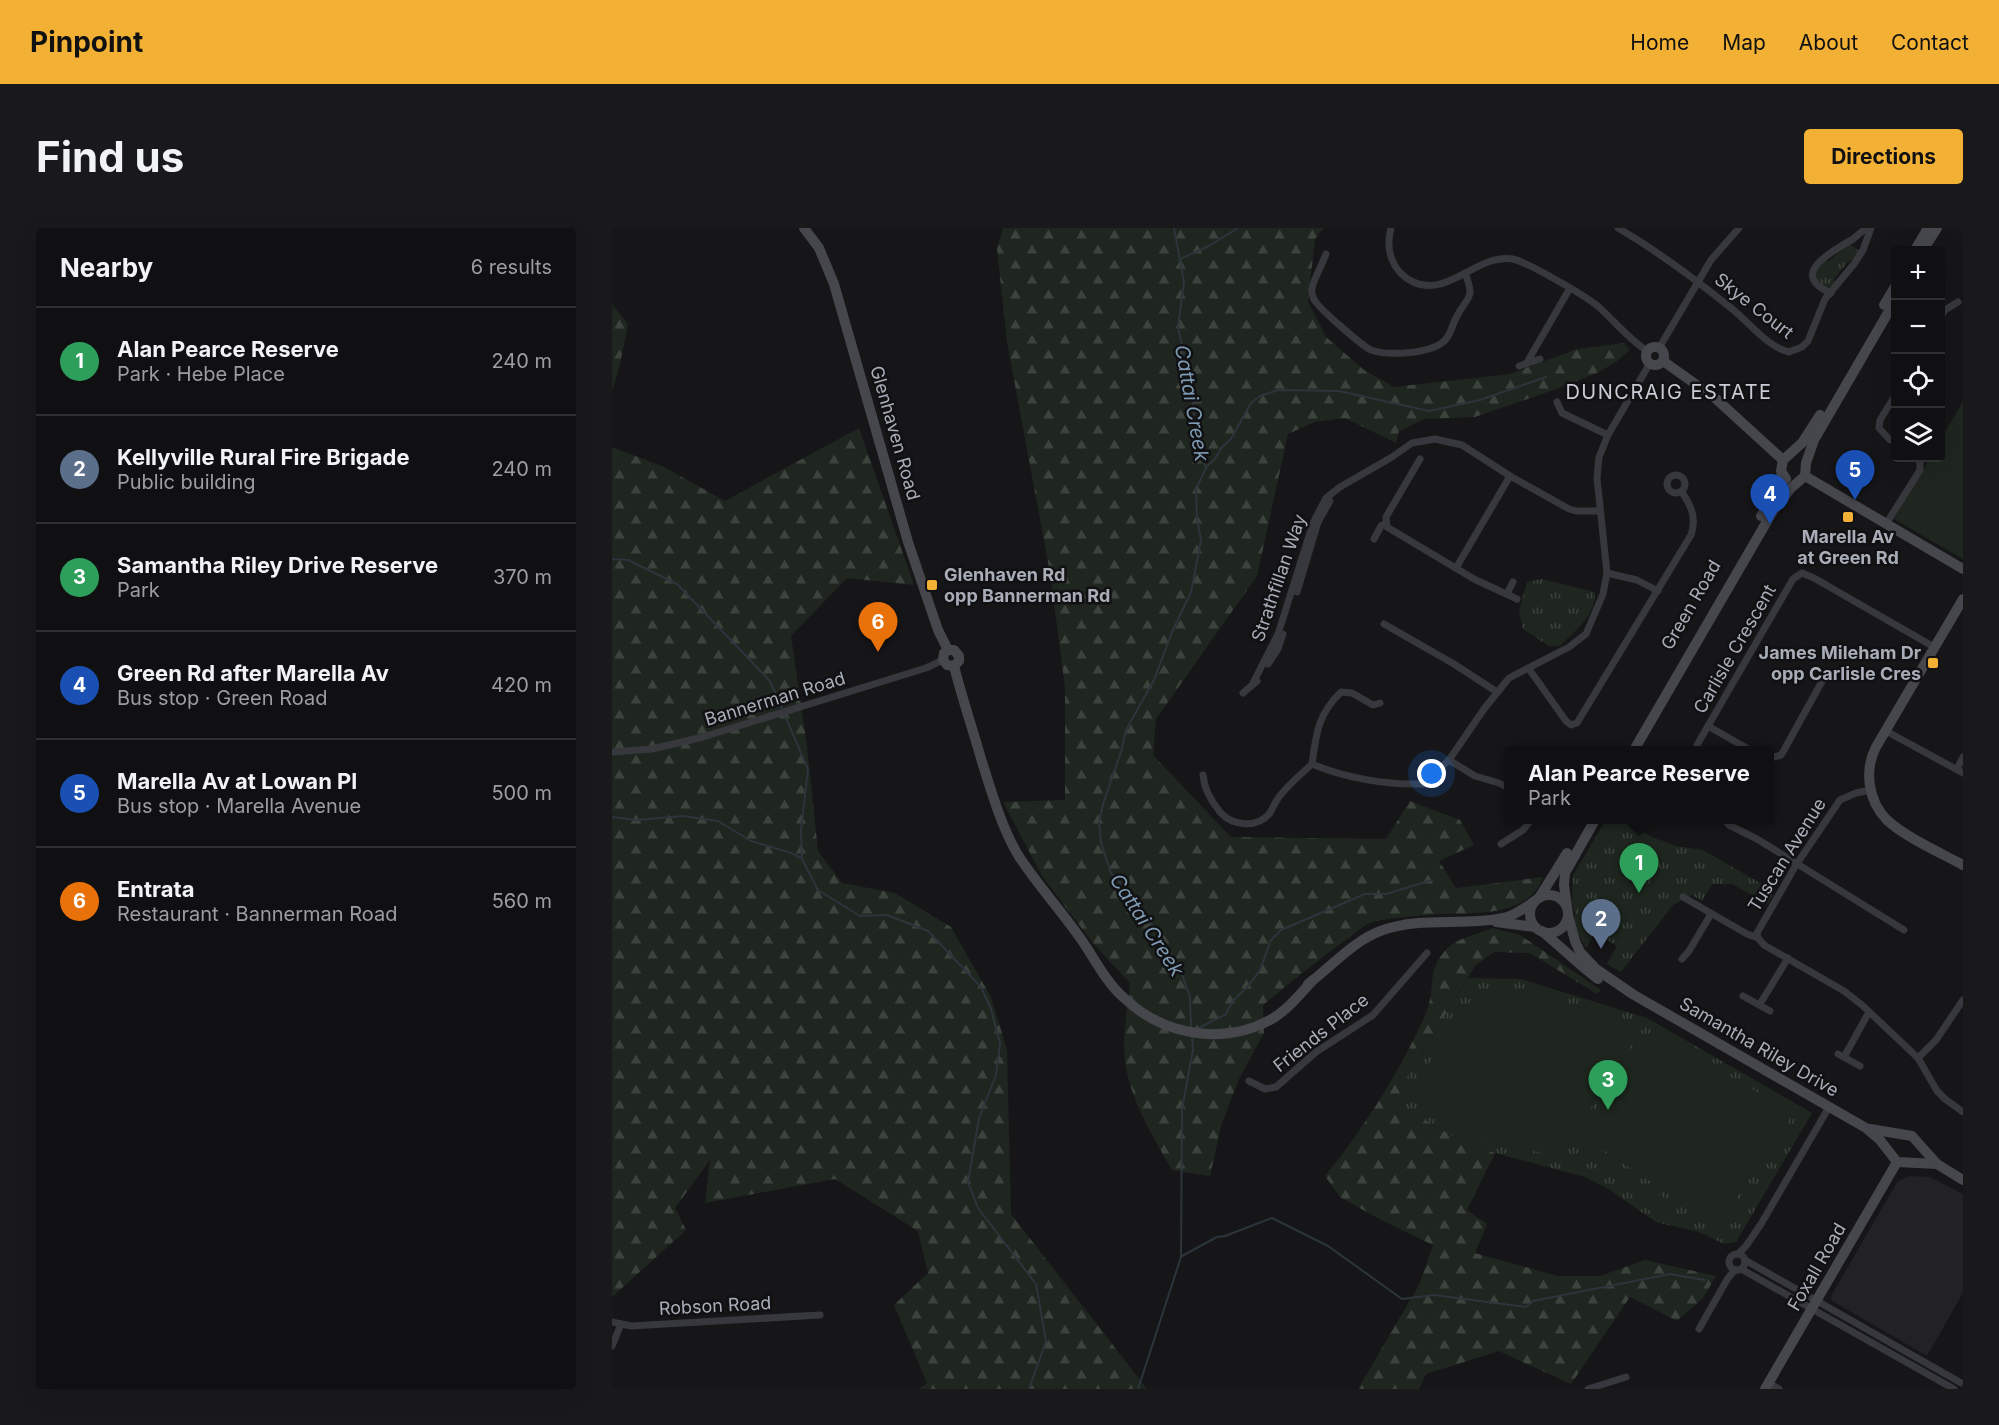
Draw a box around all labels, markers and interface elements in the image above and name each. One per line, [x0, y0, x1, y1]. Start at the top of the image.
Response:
text: Pinpoint [30, 25, 143, 59]
text: Home [1630, 30, 1689, 55]
text: Map [1722, 30, 1766, 55]
text: About [1799, 30, 1858, 55]
text: Contact [1891, 30, 1969, 55]
button: Directions [1804, 129, 1963, 184]
text: Find us [36, 131, 184, 182]
map controls [1891, 246, 1945, 462]
button: + [1891, 246, 1945, 300]
text: Nearby [60, 252, 153, 283]
text: 6 results [471, 255, 552, 279]
street label: Skye Court [1711, 268, 1798, 343]
button: − [1891, 300, 1945, 354]
text: Alan Pearce Reserve [117, 336, 339, 362]
water label: Cattai Creek [1170, 343, 1214, 464]
text: 1 [75, 349, 84, 373]
text: 240 m [491, 349, 552, 373]
button: locate [1891, 354, 1945, 408]
text: Park · Hebe Place [117, 362, 285, 386]
street label: Glenhaven Road [866, 363, 925, 502]
district label: DUNCRAIG ESTATE [1565, 380, 1773, 404]
button: layers [1891, 408, 1945, 462]
text: Kellyville Rural Fire Brigade [117, 444, 410, 470]
pin: 5 [1836, 450, 1874, 500]
text: 2 [73, 457, 86, 481]
text: 240 m [491, 457, 552, 481]
text: Public building [117, 470, 256, 494]
pin: 4 [1750, 474, 1790, 524]
marker: Marella Av at Green Rd [1841, 510, 1855, 524]
street label: Strathfillan Way [1247, 511, 1310, 644]
place label: Marella Av at Green Rd [1797, 526, 1899, 568]
text: Samantha Riley Drive Reserve [117, 552, 438, 578]
street label: Green Road [1656, 556, 1725, 653]
place label: Glenhaven Rd opp Bannerman Rd [944, 564, 1110, 606]
text: 3 [73, 565, 86, 589]
text: 370 m [493, 565, 552, 589]
text: Park [117, 578, 160, 602]
marker: Glenhaven Rd opp Bannerman Rd [925, 578, 939, 592]
street label: Carlisle Crescent [1689, 580, 1780, 717]
pin: 6 [858, 602, 898, 652]
place label: James Mileham Dr opp Carlisle Cres [1759, 642, 1921, 684]
marker: James Mileham Dr opp Carlisle Cres [1926, 656, 1940, 670]
text: Green Rd after Marella Av [117, 660, 389, 686]
street label: Bannerman Road [702, 667, 848, 730]
text: 4 [73, 673, 86, 697]
text: 420 m [491, 673, 552, 697]
text: Bus stop · Green Road [117, 686, 327, 710]
popup [1504, 746, 1774, 824]
your location [1417, 759, 1446, 788]
text: Alan Pearce Reserve [1528, 760, 1750, 786]
text: Marella Av at Lowan Pl [117, 768, 357, 794]
text: 5 [73, 781, 86, 805]
text: 500 m [491, 781, 552, 805]
text: Park [1528, 786, 1571, 810]
text: Bus stop · Marella Avenue [117, 794, 361, 818]
street label: Tuscan Avenue [1743, 794, 1830, 915]
pin: 1 [1620, 844, 1658, 893]
water label: Cattai Creek [1105, 869, 1190, 982]
text: Entrata [117, 876, 194, 902]
text: 6 [73, 889, 86, 913]
text: 560 m [492, 889, 552, 913]
pin: 2 [1582, 900, 1620, 949]
text: Restaurant · Bannerman Road [117, 902, 398, 926]
street label: Friends Place [1269, 989, 1372, 1076]
street label: Samantha Riley Drive [1676, 992, 1843, 1101]
pin: 3 [1588, 1060, 1628, 1110]
street label: Foxall Road [1783, 1219, 1850, 1314]
street label: Robson Road [658, 1292, 772, 1319]

